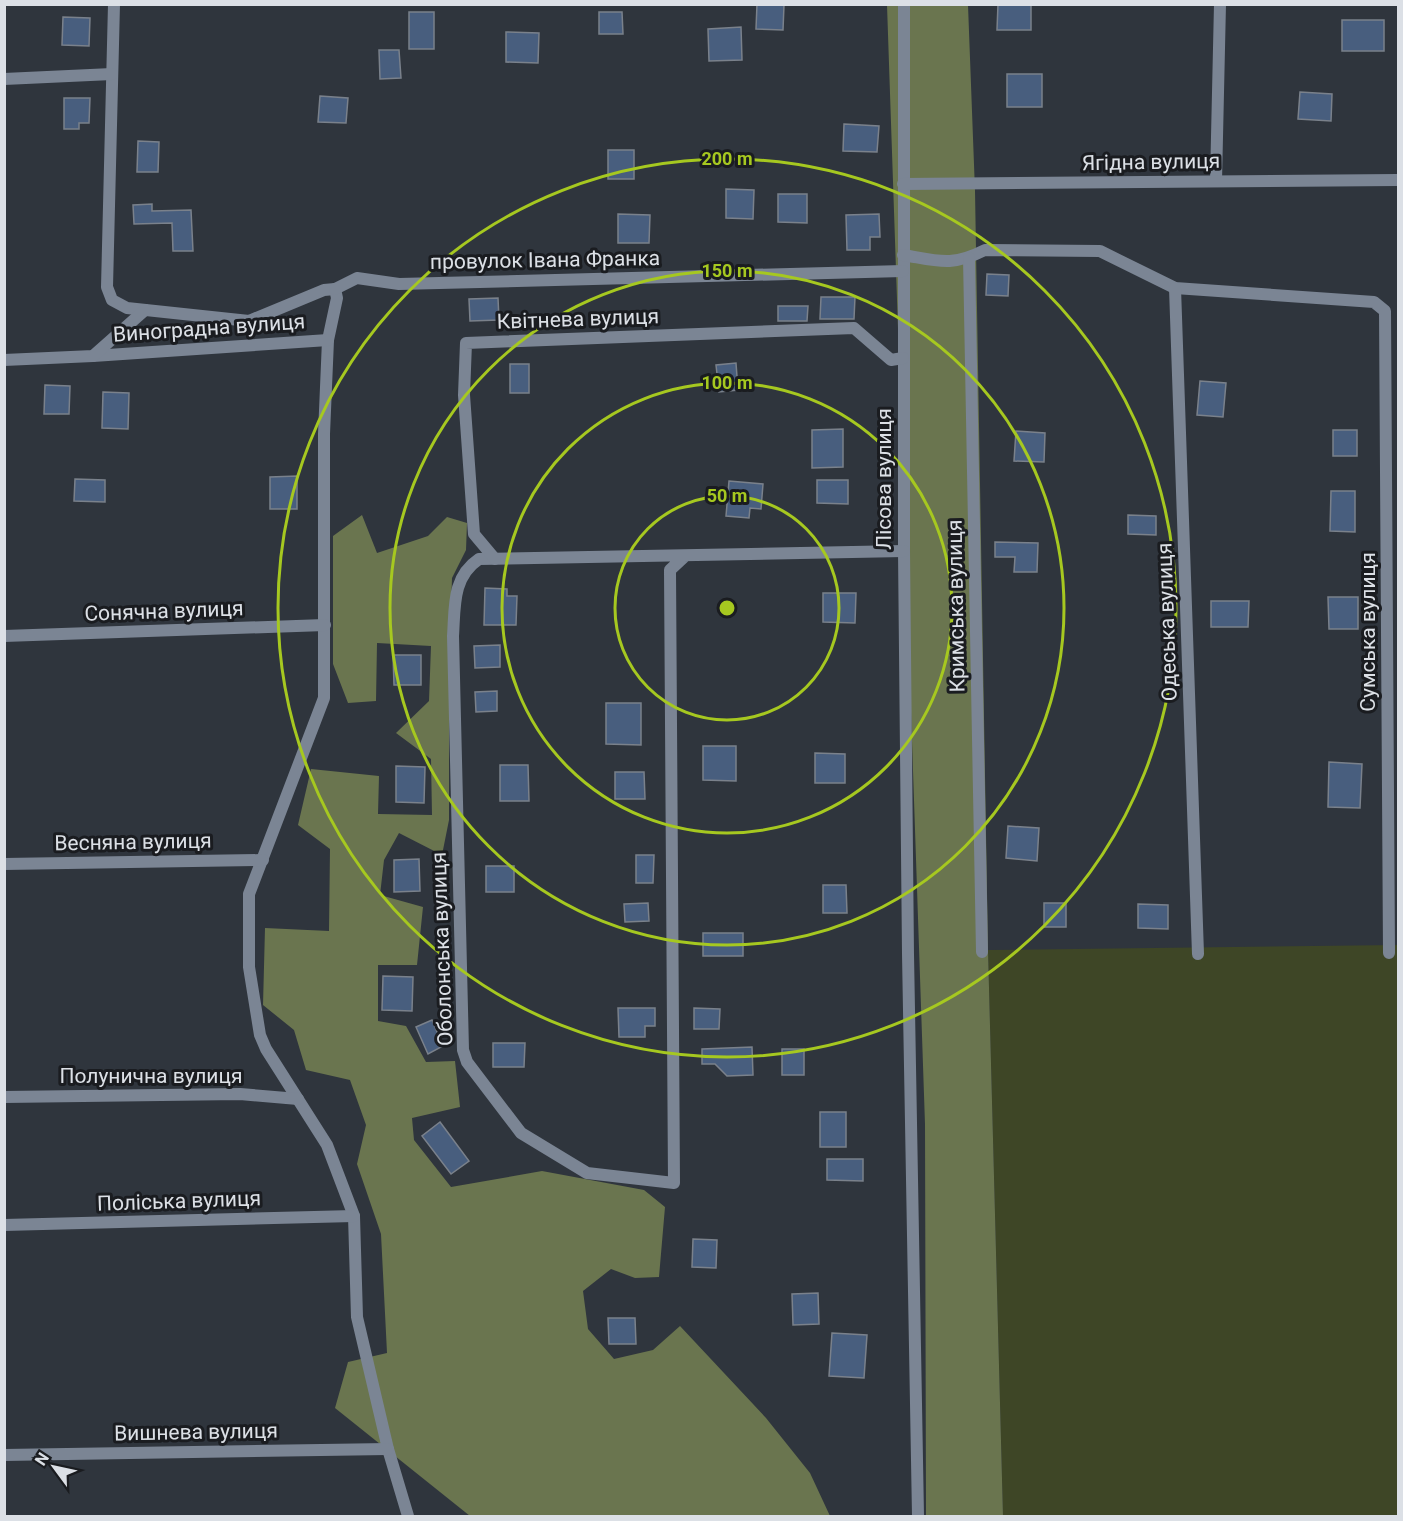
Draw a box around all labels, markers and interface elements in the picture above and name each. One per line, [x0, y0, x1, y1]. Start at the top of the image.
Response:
text: 200 m [701, 148, 753, 169]
street label: Ягідна вулиця [1082, 149, 1220, 175]
street label: провулок Івана Франка [430, 246, 660, 274]
text: 150 m [701, 260, 753, 281]
street label: Квітнева вулиця [496, 304, 660, 334]
street label: Виноградна вулиця [112, 309, 306, 347]
text: 100 m [701, 372, 753, 393]
street label: Лісова вулиця [872, 408, 896, 550]
text: 50 m [707, 485, 747, 506]
street label: Кримська вулиця [942, 519, 970, 693]
street label: Одеська вулиця [1152, 542, 1182, 702]
street label: Сумська вулиця [1356, 552, 1380, 712]
street label: Сонячна вулиця [84, 596, 244, 626]
centre of rings [717, 598, 737, 618]
street label: Весняна вулиця [54, 829, 212, 855]
street label: Оболонська вулиця [427, 852, 457, 1046]
street label: Полунична вулиця [59, 1064, 243, 1088]
street label: Поліська вулиця [97, 1186, 261, 1216]
street label: Вишнева вулиця [114, 1419, 278, 1445]
north arrow [24, 1437, 84, 1497]
text: N [31, 1449, 53, 1469]

